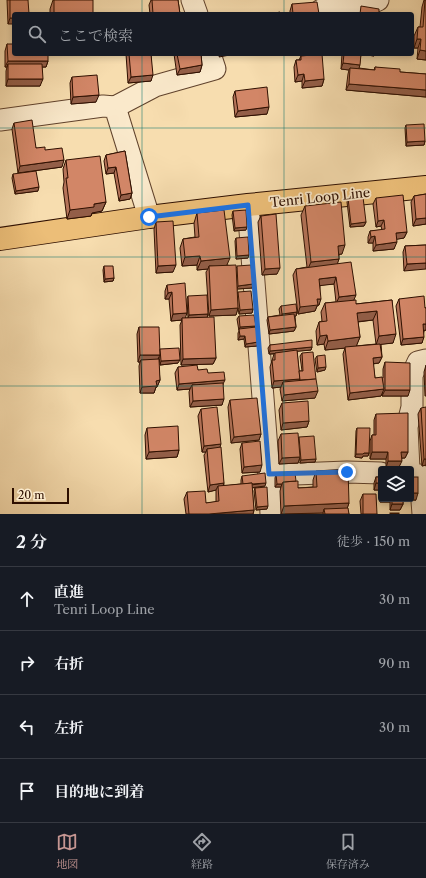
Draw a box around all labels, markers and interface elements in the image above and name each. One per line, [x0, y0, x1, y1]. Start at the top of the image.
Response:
search box [12, 12, 414, 56]
icon: search [26, 23, 48, 45]
text: ここで検索 [58, 26, 133, 45]
street label: Tenri Loop Line [269, 184, 371, 210]
route start [140, 208, 158, 226]
route end [338, 463, 356, 481]
map controls [378, 466, 414, 502]
button: layers [378, 466, 414, 502]
scale bar [12, 486, 69, 505]
text: 20 m [18, 488, 44, 502]
text: 2 分 [16, 532, 47, 552]
text: 徒歩 · 150 m [337, 533, 410, 549]
text: 直進 [54, 582, 84, 601]
icon: ahead [16, 588, 38, 610]
text: 30 m [379, 591, 410, 607]
text: Tenri Loop Line [54, 601, 155, 617]
icon: right [16, 652, 38, 674]
text: 右折 [54, 654, 84, 673]
text: 90 m [379, 655, 410, 671]
icon: left [16, 716, 38, 738]
text: 左折 [54, 718, 84, 737]
text: 30 m [379, 719, 410, 735]
icon: arrive [16, 780, 38, 802]
text: 目的地に到着 [54, 782, 144, 801]
tab: 地図 [56, 831, 78, 871]
tab: 経路 [191, 831, 213, 871]
tab: 保存済み [326, 831, 370, 871]

